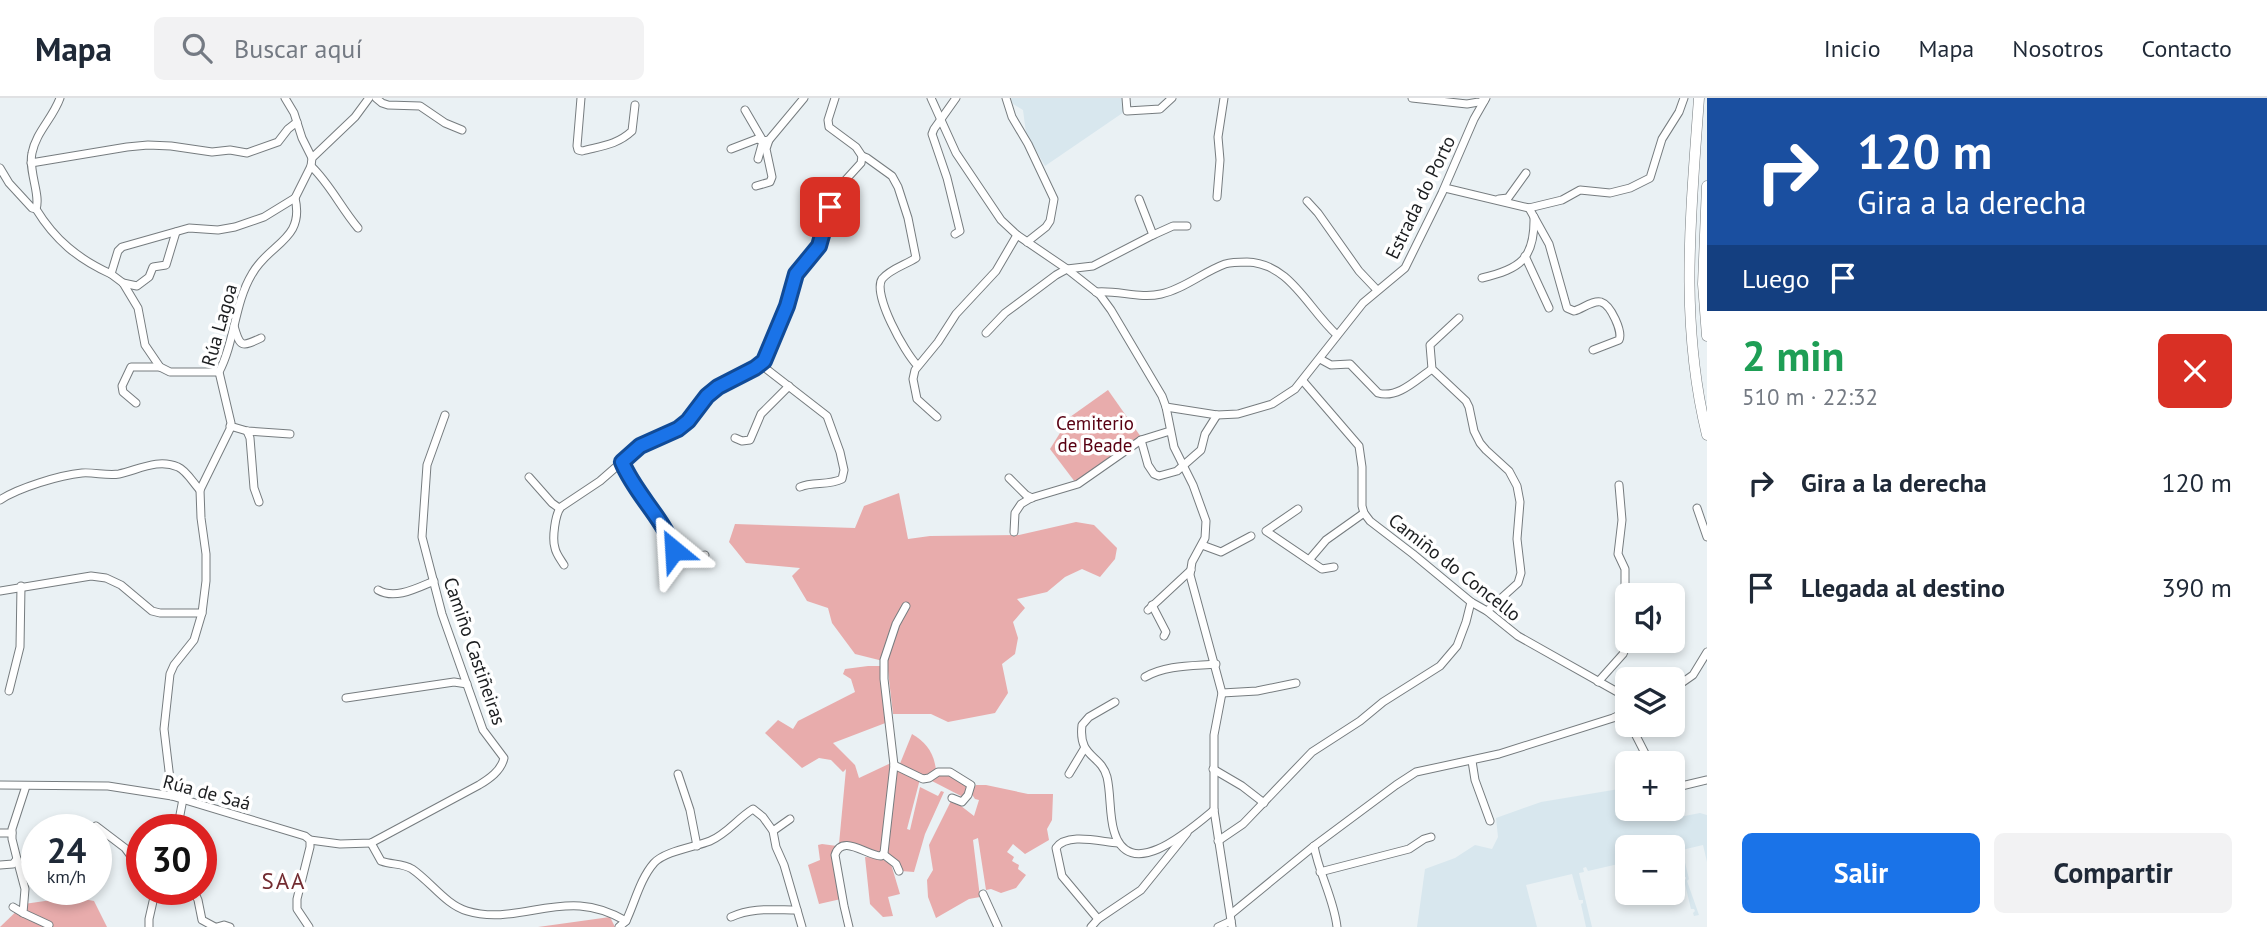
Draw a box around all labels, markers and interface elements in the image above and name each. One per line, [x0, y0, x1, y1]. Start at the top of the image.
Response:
search box [154, 17, 644, 80]
text: Mapa [35, 27, 112, 70]
icon: search [178, 29, 216, 67]
text: Buscar aquí [234, 32, 362, 65]
text: Inicio [1824, 33, 1881, 64]
text: Mapa [1919, 33, 1974, 64]
text: Nosotros [2012, 33, 2104, 64]
text: Contacto [2142, 33, 2232, 64]
text: 120 m [1857, 119, 1992, 183]
icon: right [1742, 126, 1833, 217]
street label: Estrada do Porto [1380, 131, 1460, 263]
pin [800, 177, 860, 237]
text: Gira a la derecha [1857, 181, 2087, 223]
icon: arrive [811, 188, 849, 226]
icon: arrive [1824, 259, 1862, 297]
text: Luego [1742, 262, 1810, 295]
street label: Rúa Lagoa [196, 281, 242, 369]
text: 2 min [1742, 328, 1844, 383]
button: close [2158, 334, 2232, 408]
text: 510 m · 22:32 [1742, 382, 1878, 411]
park label: Cemiterio de Beade [1056, 411, 1134, 457]
icon: right [1742, 464, 1780, 502]
text: Gira a la derecha [1801, 466, 1987, 499]
text: 120 m [2161, 466, 2232, 499]
street label: Camiño do Concello [1384, 508, 1526, 626]
position arrow [637, 513, 711, 587]
icon: arrive [1742, 569, 1780, 607]
text: Llegada al destino [1801, 571, 2005, 604]
text: 390 m [2161, 571, 2232, 604]
street label: Camiño Castiñeiras [438, 574, 512, 728]
map controls [1615, 583, 1685, 905]
button: sound [1615, 583, 1685, 653]
button: layers [1615, 667, 1685, 737]
button: + [1615, 751, 1685, 821]
street label: Rúa de Saá [161, 769, 253, 815]
speed limit sign: 30 [126, 814, 217, 905]
text: 24 [47, 827, 86, 873]
button: Salir [1742, 833, 1980, 913]
button: Compartir [1994, 833, 2232, 913]
button: − [1615, 835, 1685, 905]
text: km/h [47, 865, 86, 888]
district label: SAA [261, 866, 307, 895]

